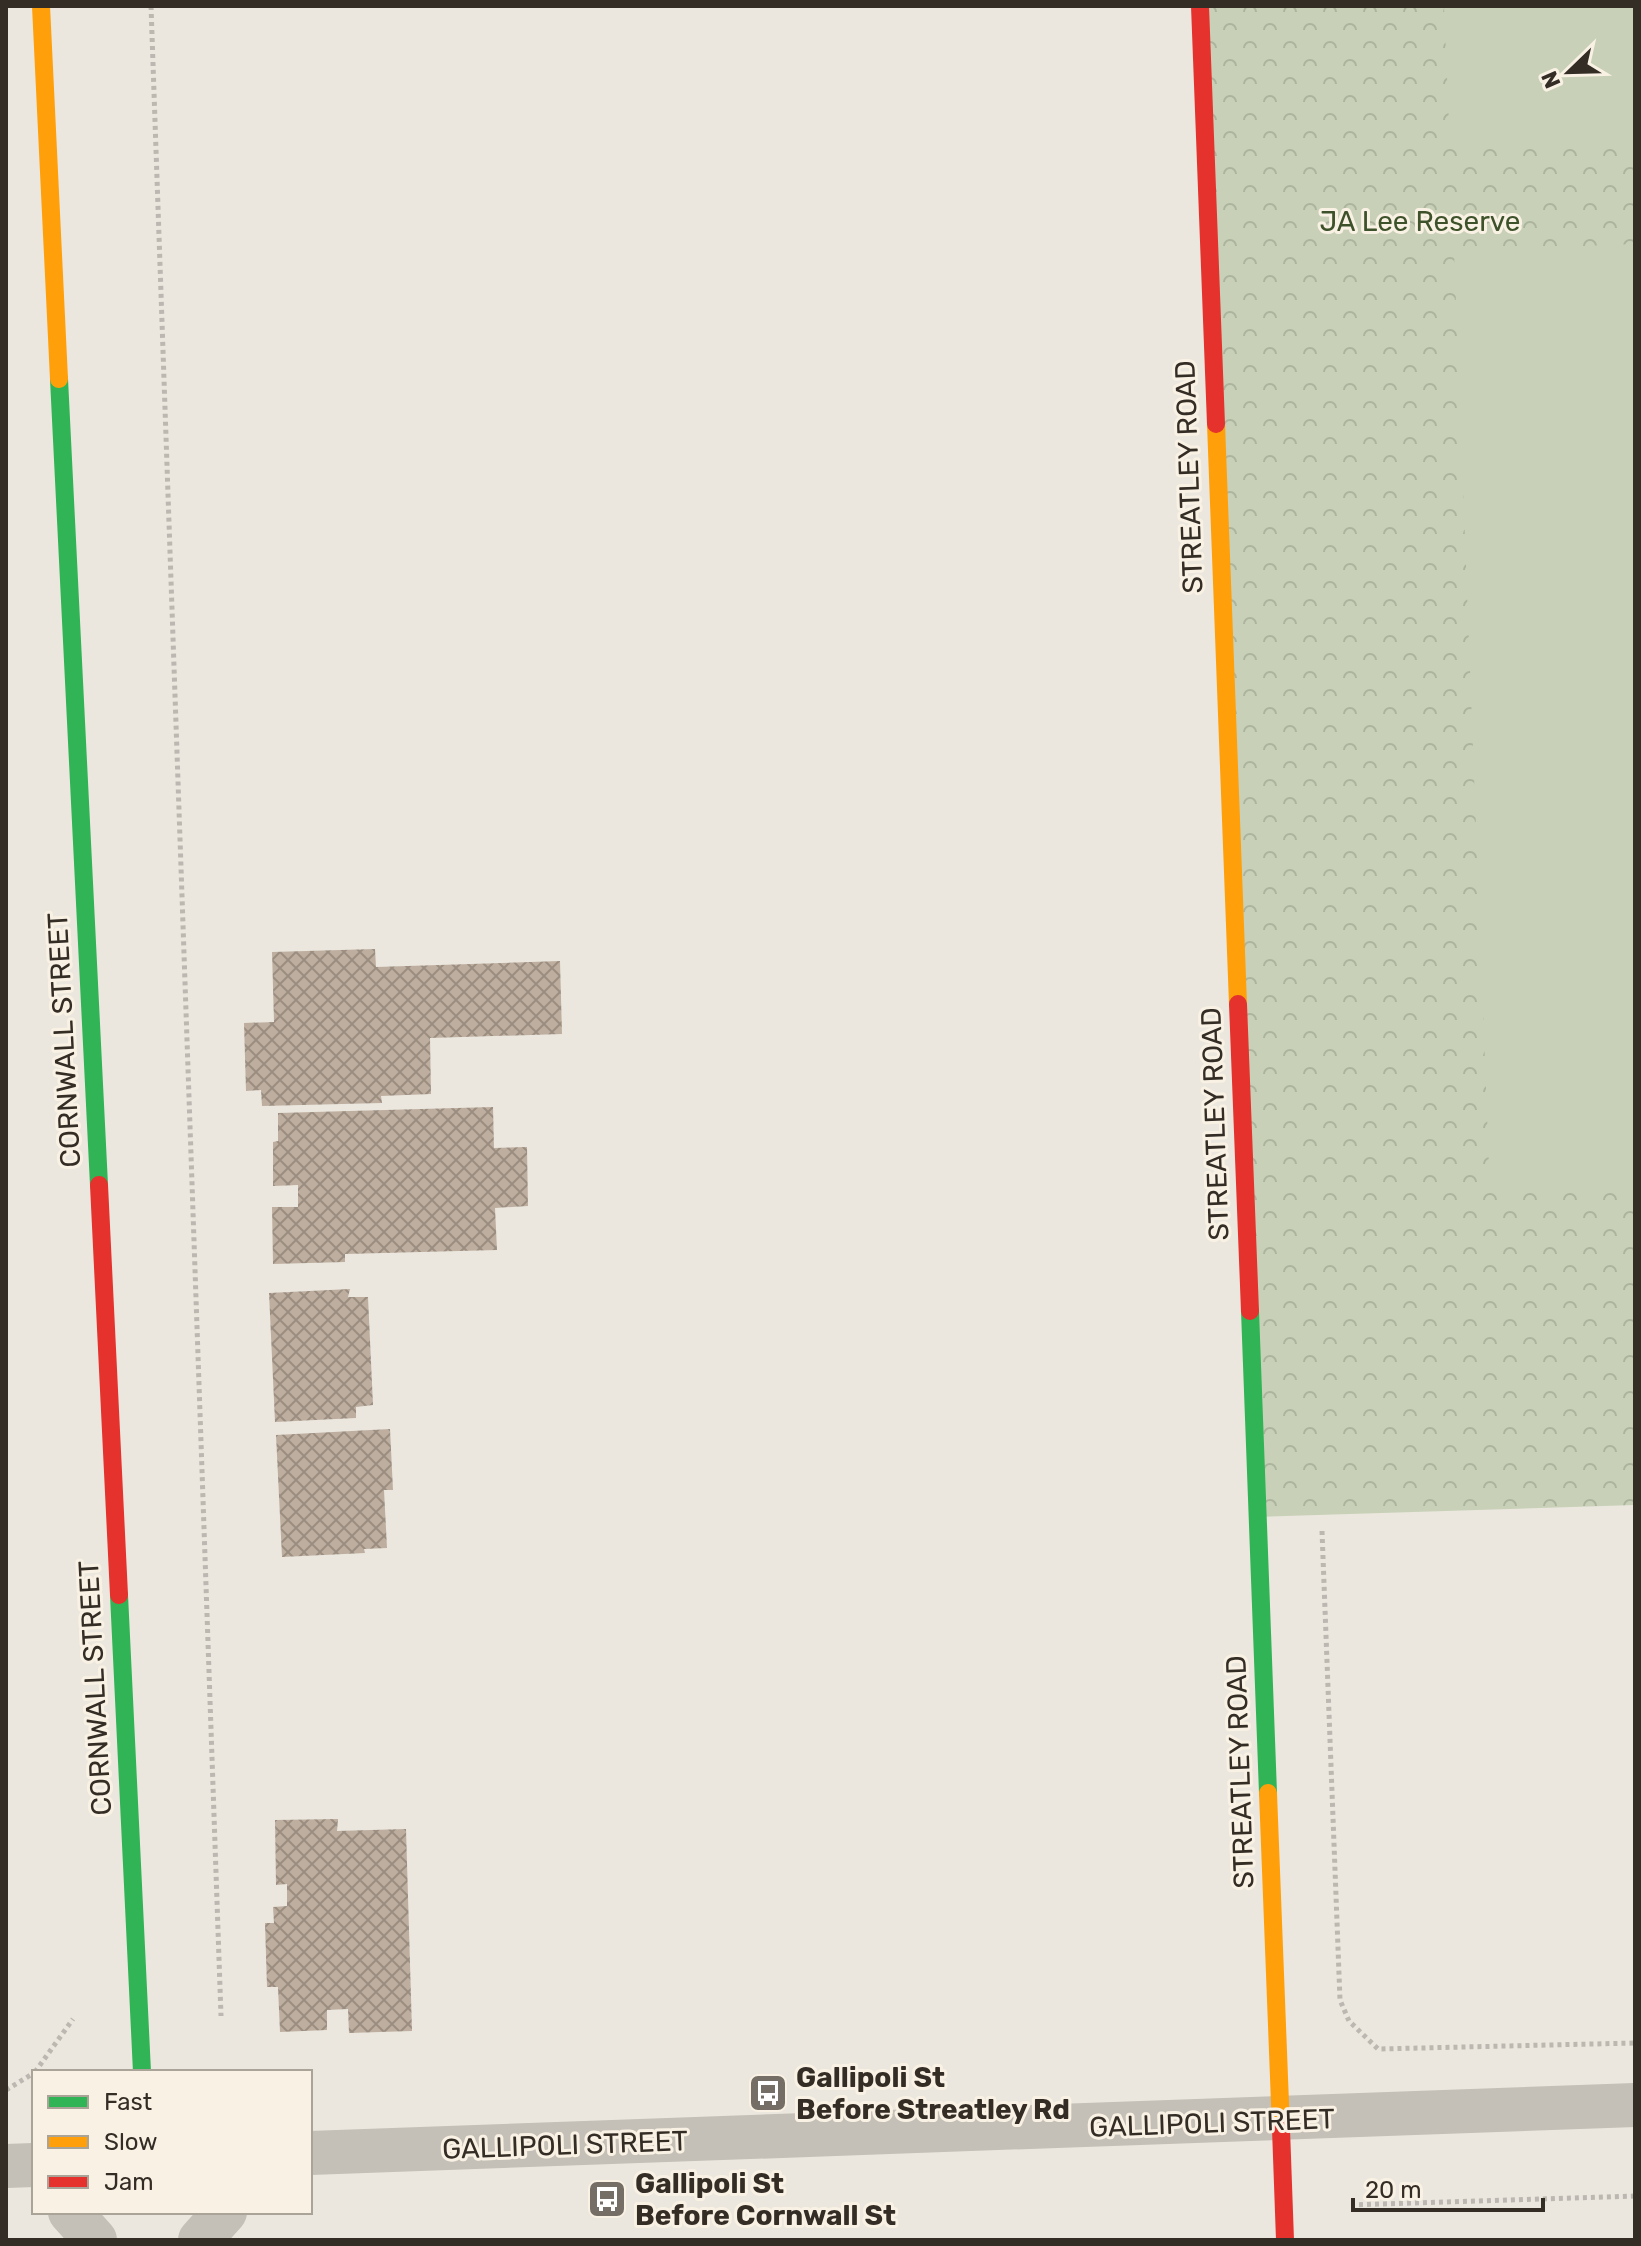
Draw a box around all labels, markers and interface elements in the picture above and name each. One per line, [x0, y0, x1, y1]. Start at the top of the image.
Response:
north arrow [1529, 32, 1609, 112]
text: N [1536, 67, 1567, 92]
park label: JA Lee Reserve [1319, 205, 1521, 238]
street label: STREATLEY ROAD [1168, 360, 1210, 594]
street label: CORNWALL STREET [41, 912, 87, 1168]
street label: STREATLEY ROAD [1194, 1007, 1236, 1241]
street label: CORNWALL STREET [72, 1560, 118, 1816]
street label: STREATLEY ROAD [1219, 1655, 1261, 1889]
place label: Gallipoli St Before Streatley Rd [796, 2061, 1070, 2126]
legend [32, 2070, 312, 2214]
bus stop icon: Gallipoli St Before Streatley Rd [747, 2072, 789, 2114]
text: Fast [104, 2088, 152, 2116]
street label: GALLIPOLI STREET [1089, 2102, 1335, 2144]
street label: GALLIPOLI STREET [442, 2124, 688, 2166]
text: Slow [104, 2128, 157, 2156]
scale bar [1353, 2162, 1543, 2212]
place label: Gallipoli St Before Cornwall St [635, 2167, 896, 2232]
text: Jam [104, 2168, 154, 2196]
text: 20 m [1365, 2176, 1422, 2204]
bus stop icon: Gallipoli St Before Cornwall St [586, 2178, 628, 2220]

